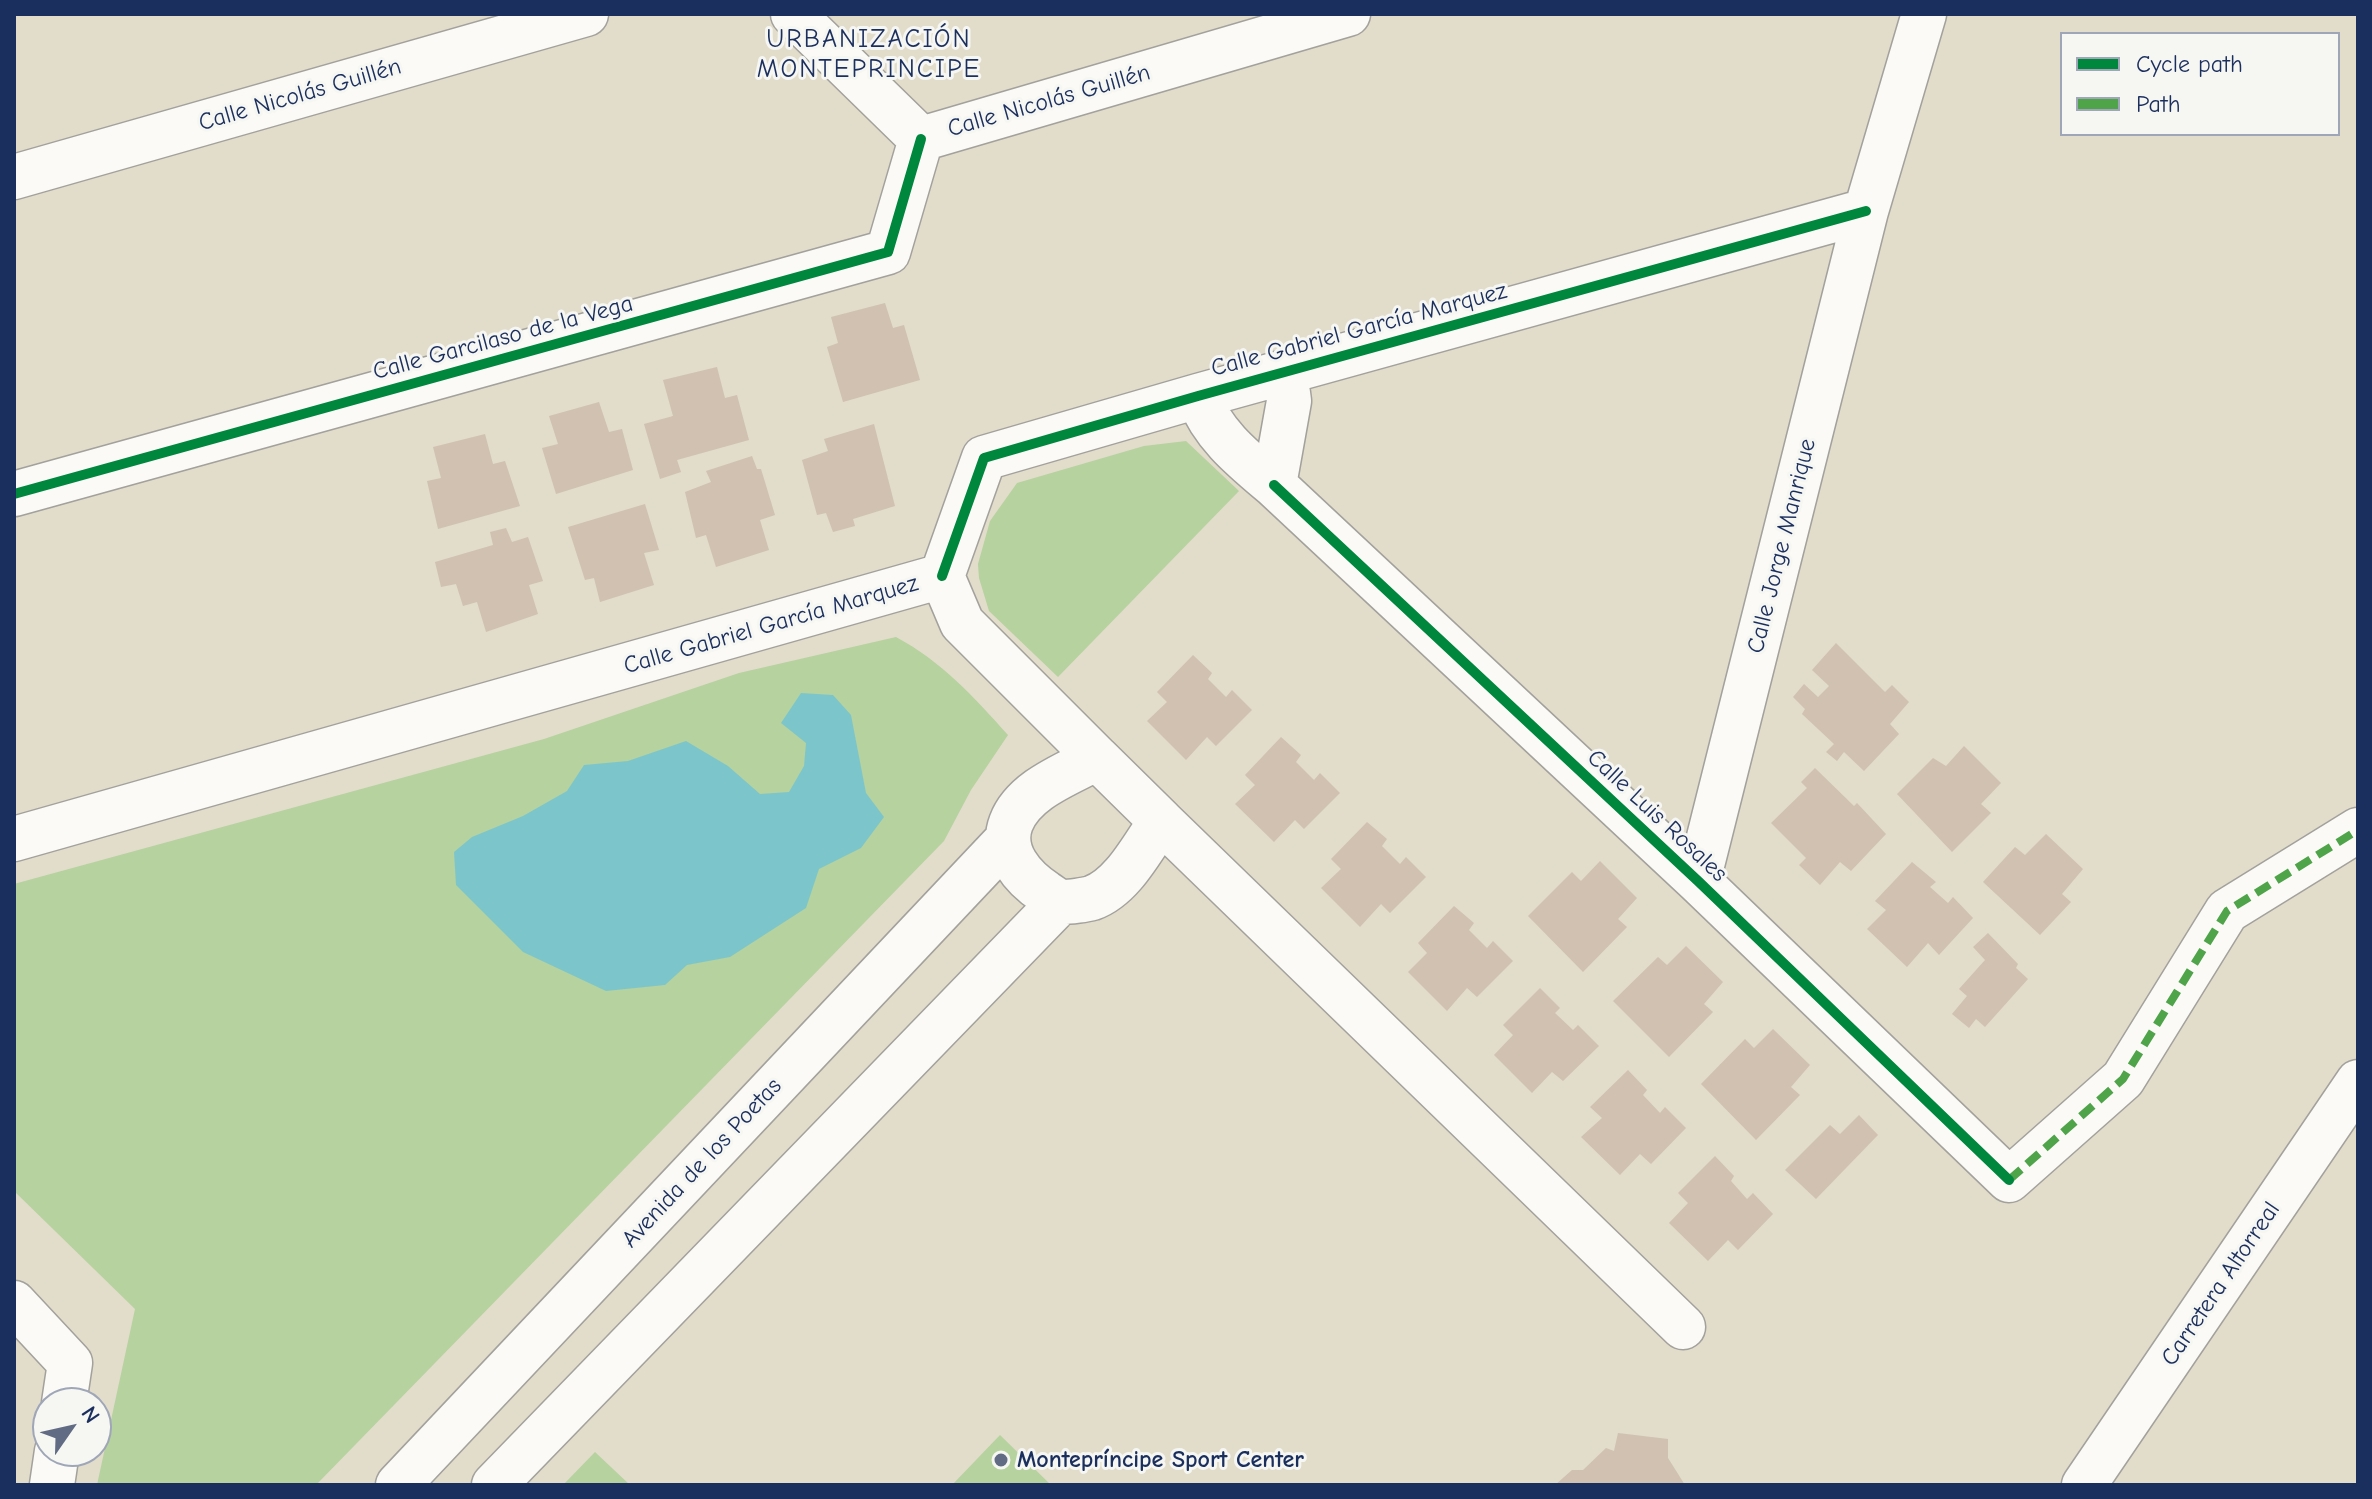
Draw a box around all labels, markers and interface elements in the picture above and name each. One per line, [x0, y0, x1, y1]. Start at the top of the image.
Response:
district label: URBANIZACIÓN MONTEPRINCIPE [757, 24, 981, 86]
legend [2060, 32, 2340, 136]
text: Cycle path [2136, 50, 2243, 78]
street label: Calle Nicolás Guillén [195, 52, 405, 138]
street label: Calle Nicolás Guillén [944, 58, 1154, 144]
text: Path [2136, 90, 2181, 118]
street label: Calle Gabriel García Marquez [1208, 277, 1510, 383]
street label: Calle Garcilaso de la Vega [370, 289, 636, 387]
street label: Calle Jorge Manrique [1741, 436, 1823, 656]
street label: Calle Gabriel García Marquez [621, 569, 921, 681]
street label: Calle Luis Rosales [1581, 744, 1733, 888]
street label: Avenida de los Poetas [616, 1072, 788, 1254]
street label: Carretera Altorreal [2155, 1196, 2287, 1372]
north arrow [32, 1387, 112, 1467]
text: N [75, 1401, 105, 1428]
place label: Montepríncipe Sport Center [1017, 1446, 1304, 1474]
marker: Montepríncipe Sport Center [992, 1451, 1010, 1469]

